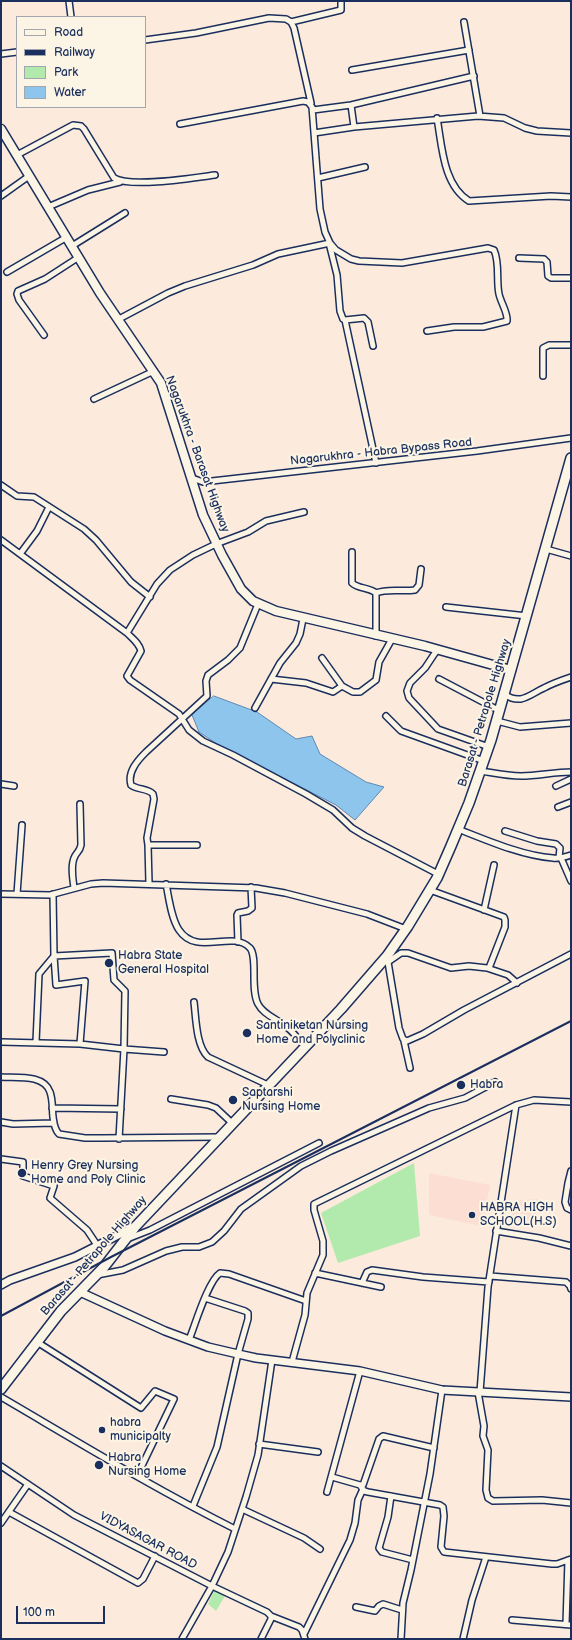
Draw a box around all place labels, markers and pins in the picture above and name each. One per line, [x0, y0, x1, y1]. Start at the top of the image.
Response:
place label: Habra State General Hospital [118, 949, 209, 977]
marker: Habra State General Hospital [103, 957, 115, 969]
place label: Santiniketan Nursing Home and Polyclinic [256, 1019, 368, 1047]
marker: Santiniketan Nursing Home and Polyclinic [241, 1027, 253, 1039]
place label: Habra [470, 1078, 503, 1092]
marker: Habra [455, 1079, 467, 1091]
place label: Saptarshi Nursing Home [242, 1086, 320, 1114]
marker: Saptarshi Nursing Home [227, 1094, 239, 1106]
place label: Henry Grey Nursing Home and Poly Clinic [31, 1159, 146, 1187]
marker: Henry Grey Nursing Home and Poly Clinic [16, 1167, 28, 1179]
place label: HABRA HIGH SCHOOL(H.S) [480, 1201, 557, 1229]
marker: HABRA HIGH SCHOOL(H.S) [467, 1210, 477, 1220]
place label: habra municipalty [110, 1416, 171, 1444]
marker: habra municipalty [97, 1425, 107, 1435]
place label: Habra Nursing Home [108, 1451, 186, 1479]
marker: Habra Nursing Home [93, 1459, 105, 1471]

